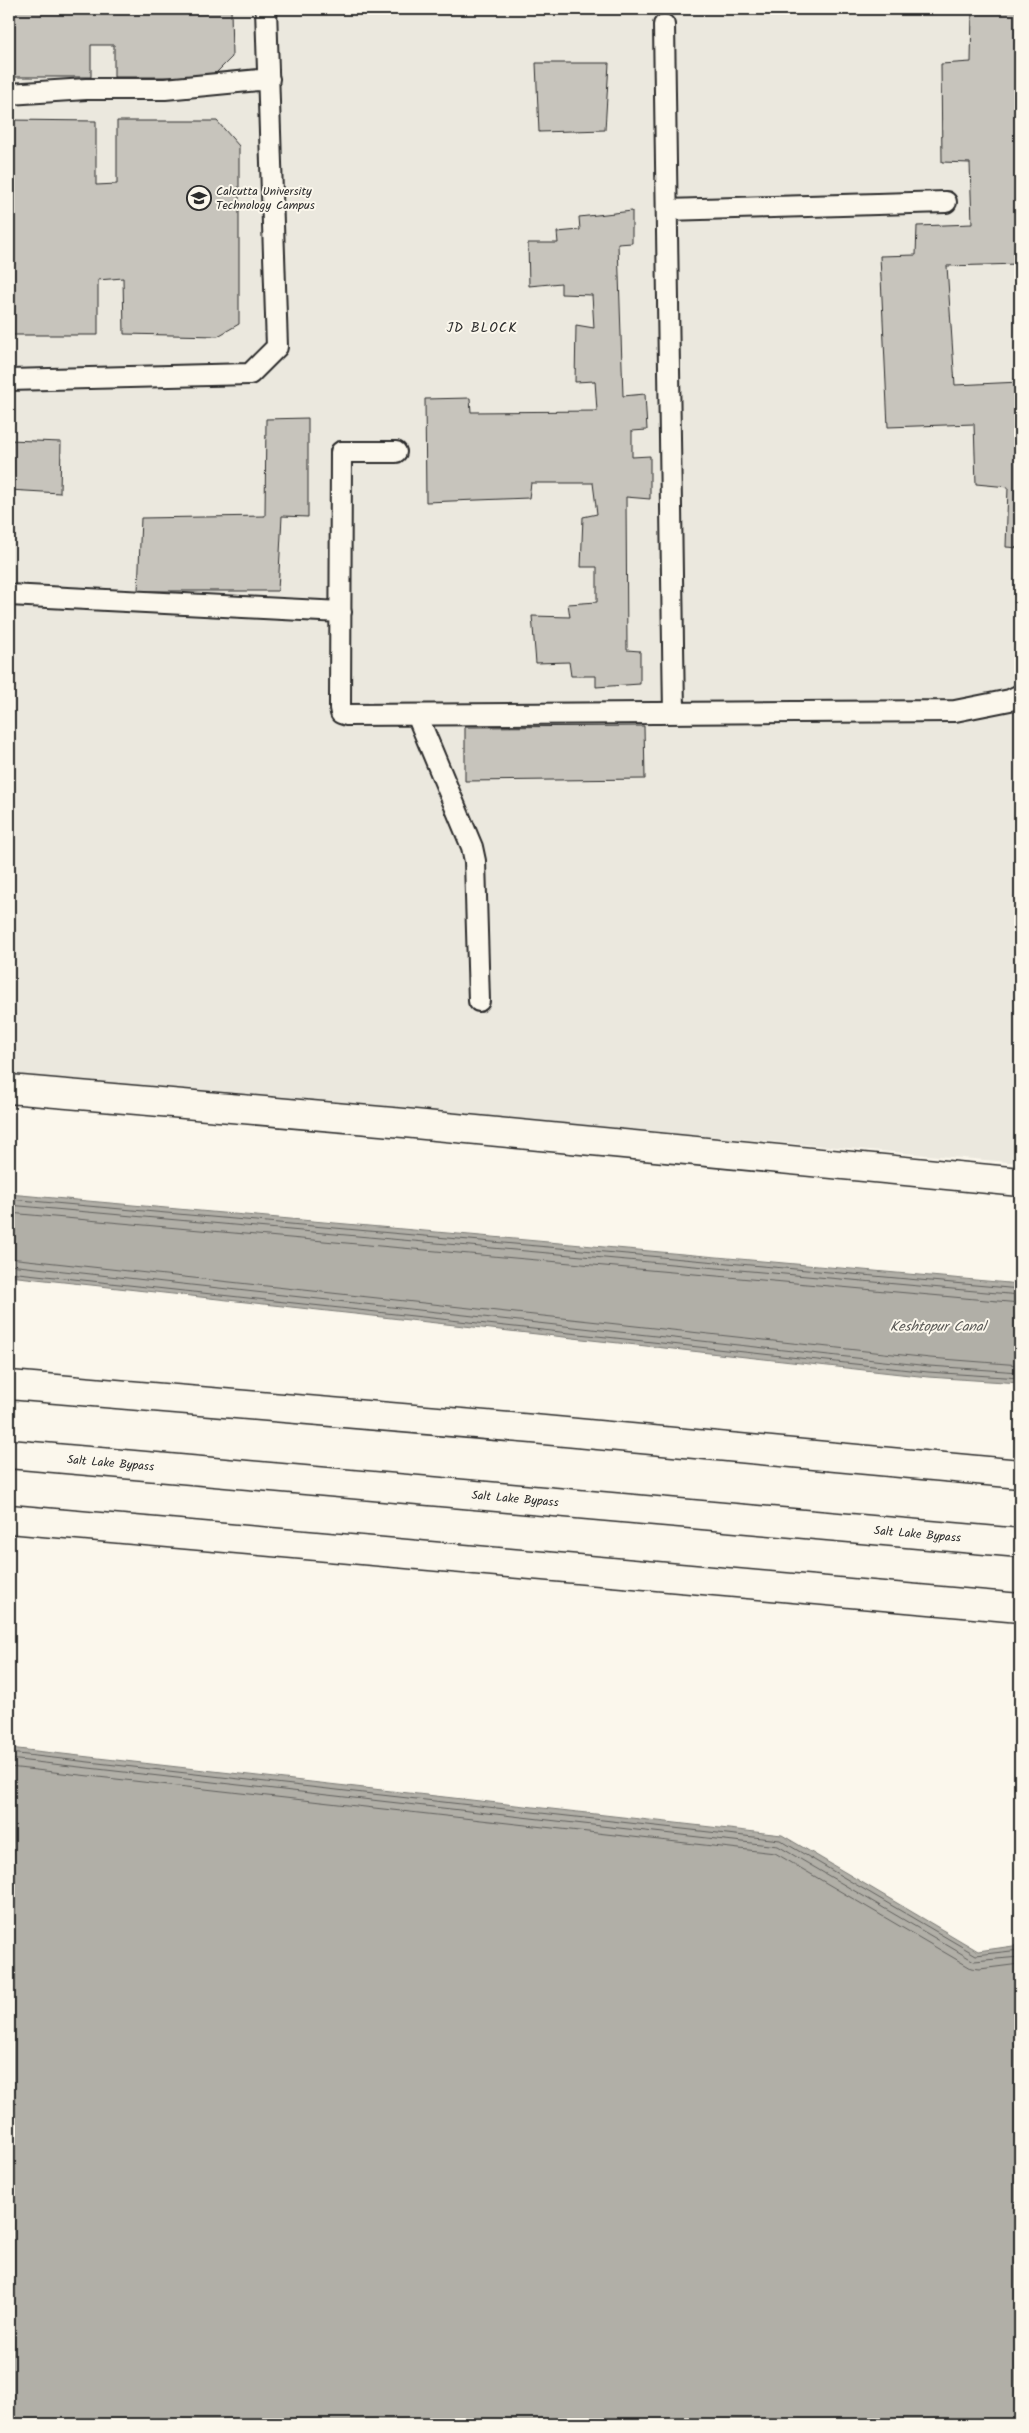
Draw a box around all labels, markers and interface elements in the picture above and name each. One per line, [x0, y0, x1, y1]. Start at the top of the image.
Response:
place label: Calcutta University Technology Campus [216, 182, 315, 215]
school or university icon: Calcutta University Technology Campus [186, 185, 212, 211]
district label: JD BLOCK [447, 317, 518, 339]
water label: Keshtopur Canal [890, 1316, 989, 1338]
street label: Salt Lake Bypass [66, 1450, 155, 1476]
street label: Salt Lake Bypass [471, 1485, 559, 1512]
street label: Salt Lake Bypass [873, 1521, 962, 1547]

